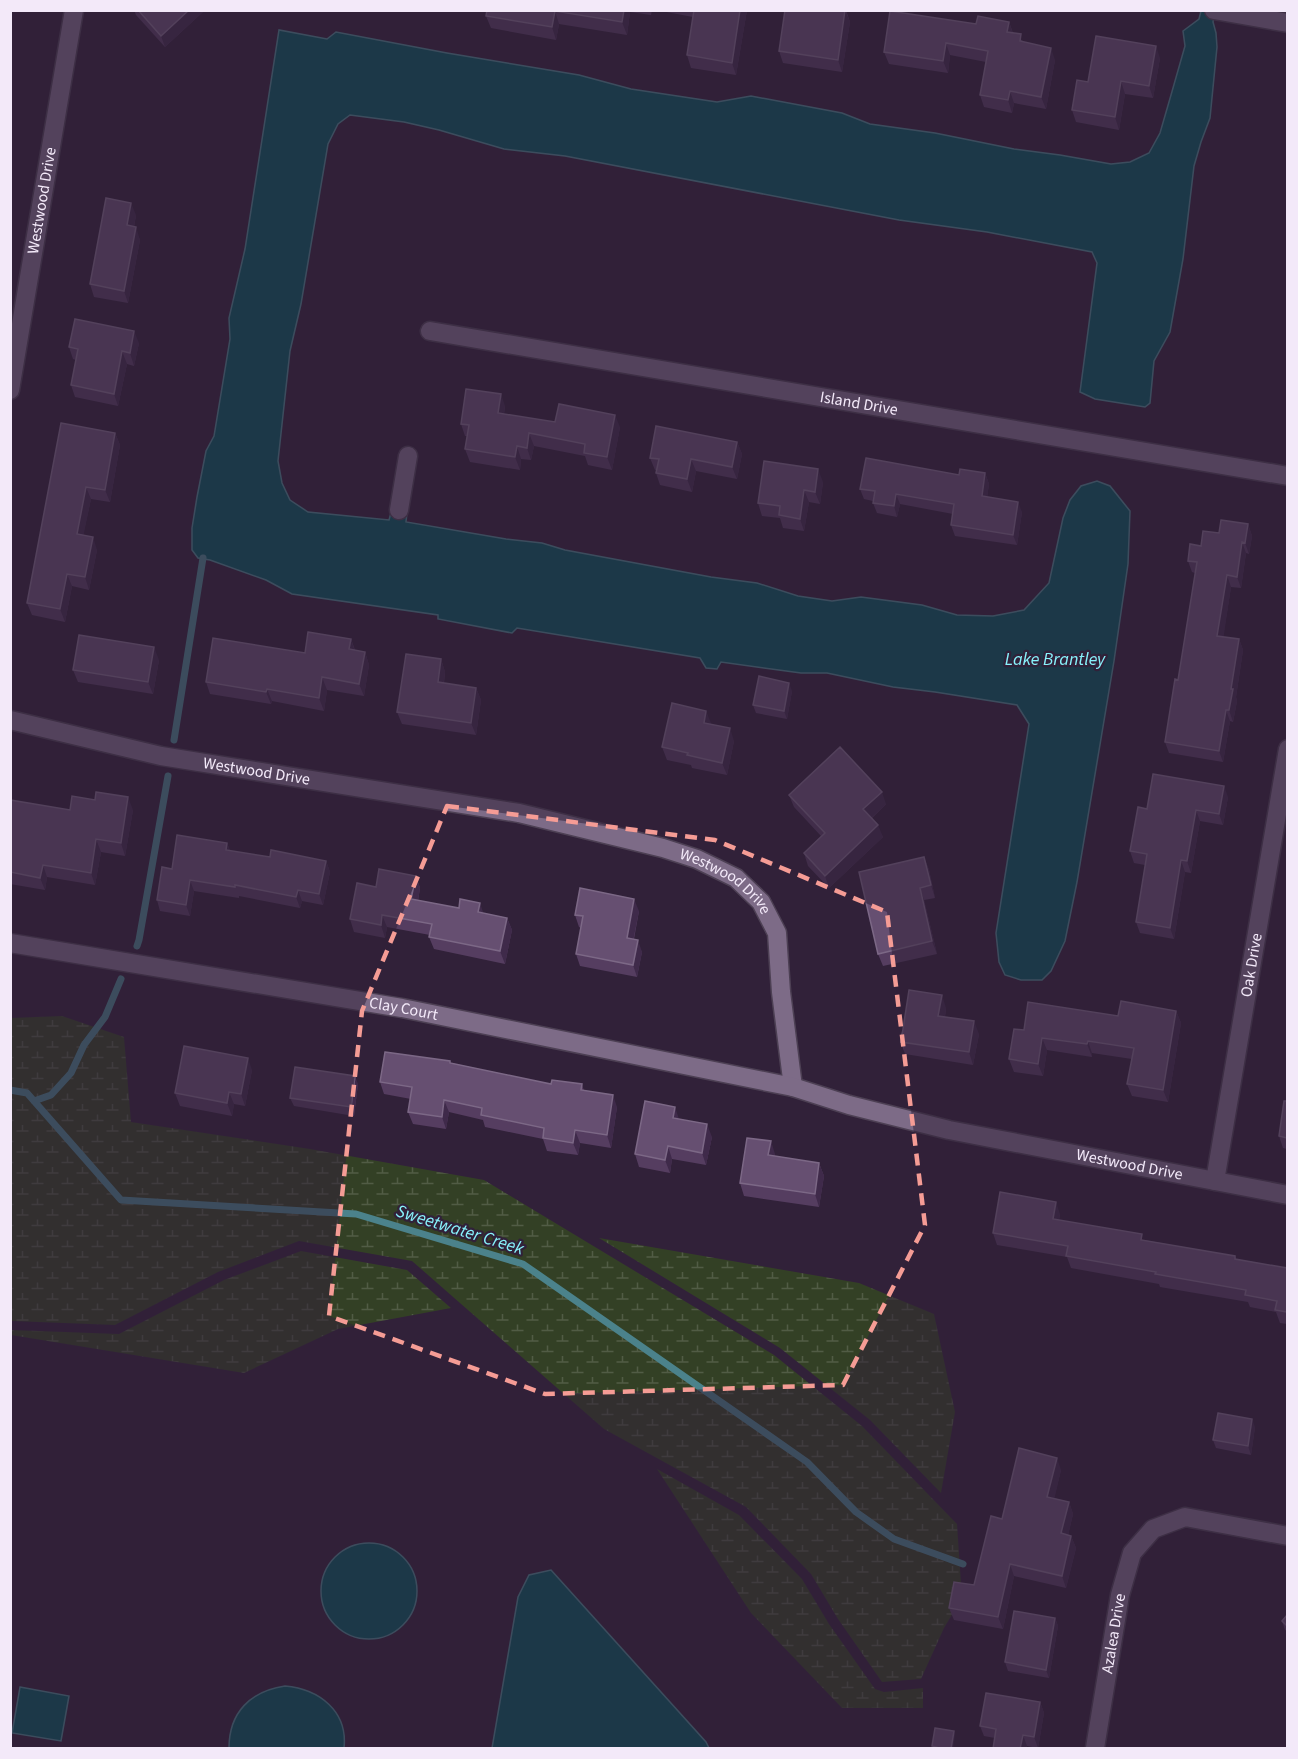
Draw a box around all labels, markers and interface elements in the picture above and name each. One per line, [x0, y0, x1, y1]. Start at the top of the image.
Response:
street label: Westwood Drive [22, 146, 62, 256]
street label: Island Drive [818, 386, 900, 421]
water label: Lake Brantley [1005, 647, 1106, 672]
street label: Westwood Drive [202, 752, 312, 791]
street label: Westwood Drive [677, 843, 776, 918]
street label: Oak Drive [1235, 931, 1268, 999]
street label: Clay Court [368, 992, 440, 1026]
street label: Westwood Drive [1074, 1144, 1185, 1186]
water label: Sweetwater Creek [393, 1199, 527, 1261]
street label: Azalea Drive [1096, 1592, 1131, 1675]

